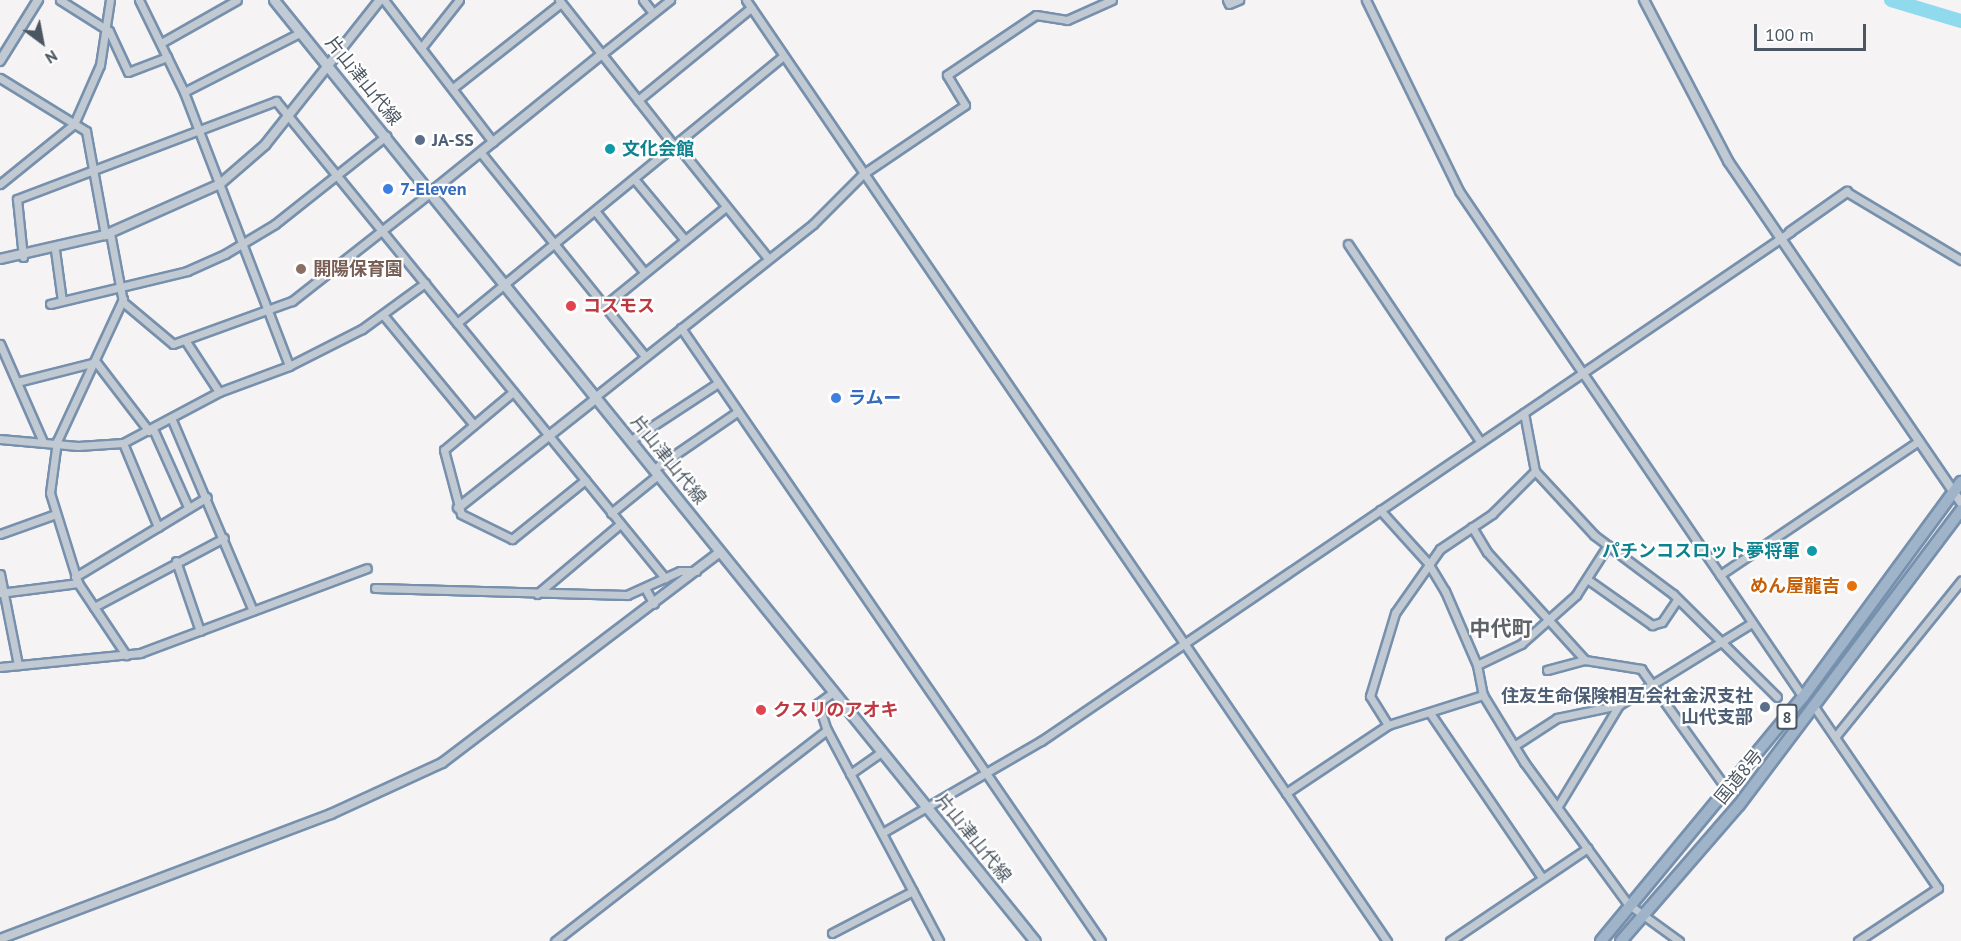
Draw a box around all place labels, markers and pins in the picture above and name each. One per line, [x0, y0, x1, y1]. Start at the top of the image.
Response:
place label: JA-SS [432, 129, 474, 151]
marker: JA-SS [413, 133, 427, 147]
place label: 文化会館 [622, 138, 694, 160]
marker: 文化会館 [603, 142, 617, 156]
place label: 7-Eleven [400, 178, 467, 200]
marker: 7-Eleven [381, 182, 395, 196]
place label: 開陽保育園 [313, 258, 403, 280]
marker: 開陽保育園 [294, 262, 308, 276]
place label: コスモス [583, 295, 655, 317]
marker: コスモス [564, 299, 578, 313]
place label: ラムー [848, 387, 902, 409]
marker: ラムー [829, 391, 843, 405]
place label: パチンコスロット夢将軍 [1602, 540, 1800, 562]
marker: パチンコスロット夢将軍 [1805, 544, 1819, 558]
place label: めん屋龍吉 [1750, 575, 1840, 597]
marker: めん屋龍吉 [1845, 579, 1859, 593]
place label: 住友生命保険相互会社金沢支社 山代支部 [1501, 686, 1753, 728]
place label: クスリのアオキ [773, 699, 899, 721]
marker: 住友生命保険相互会社金沢支社 山代支部 [1758, 700, 1772, 714]
marker: クスリのアオキ [754, 703, 768, 717]

